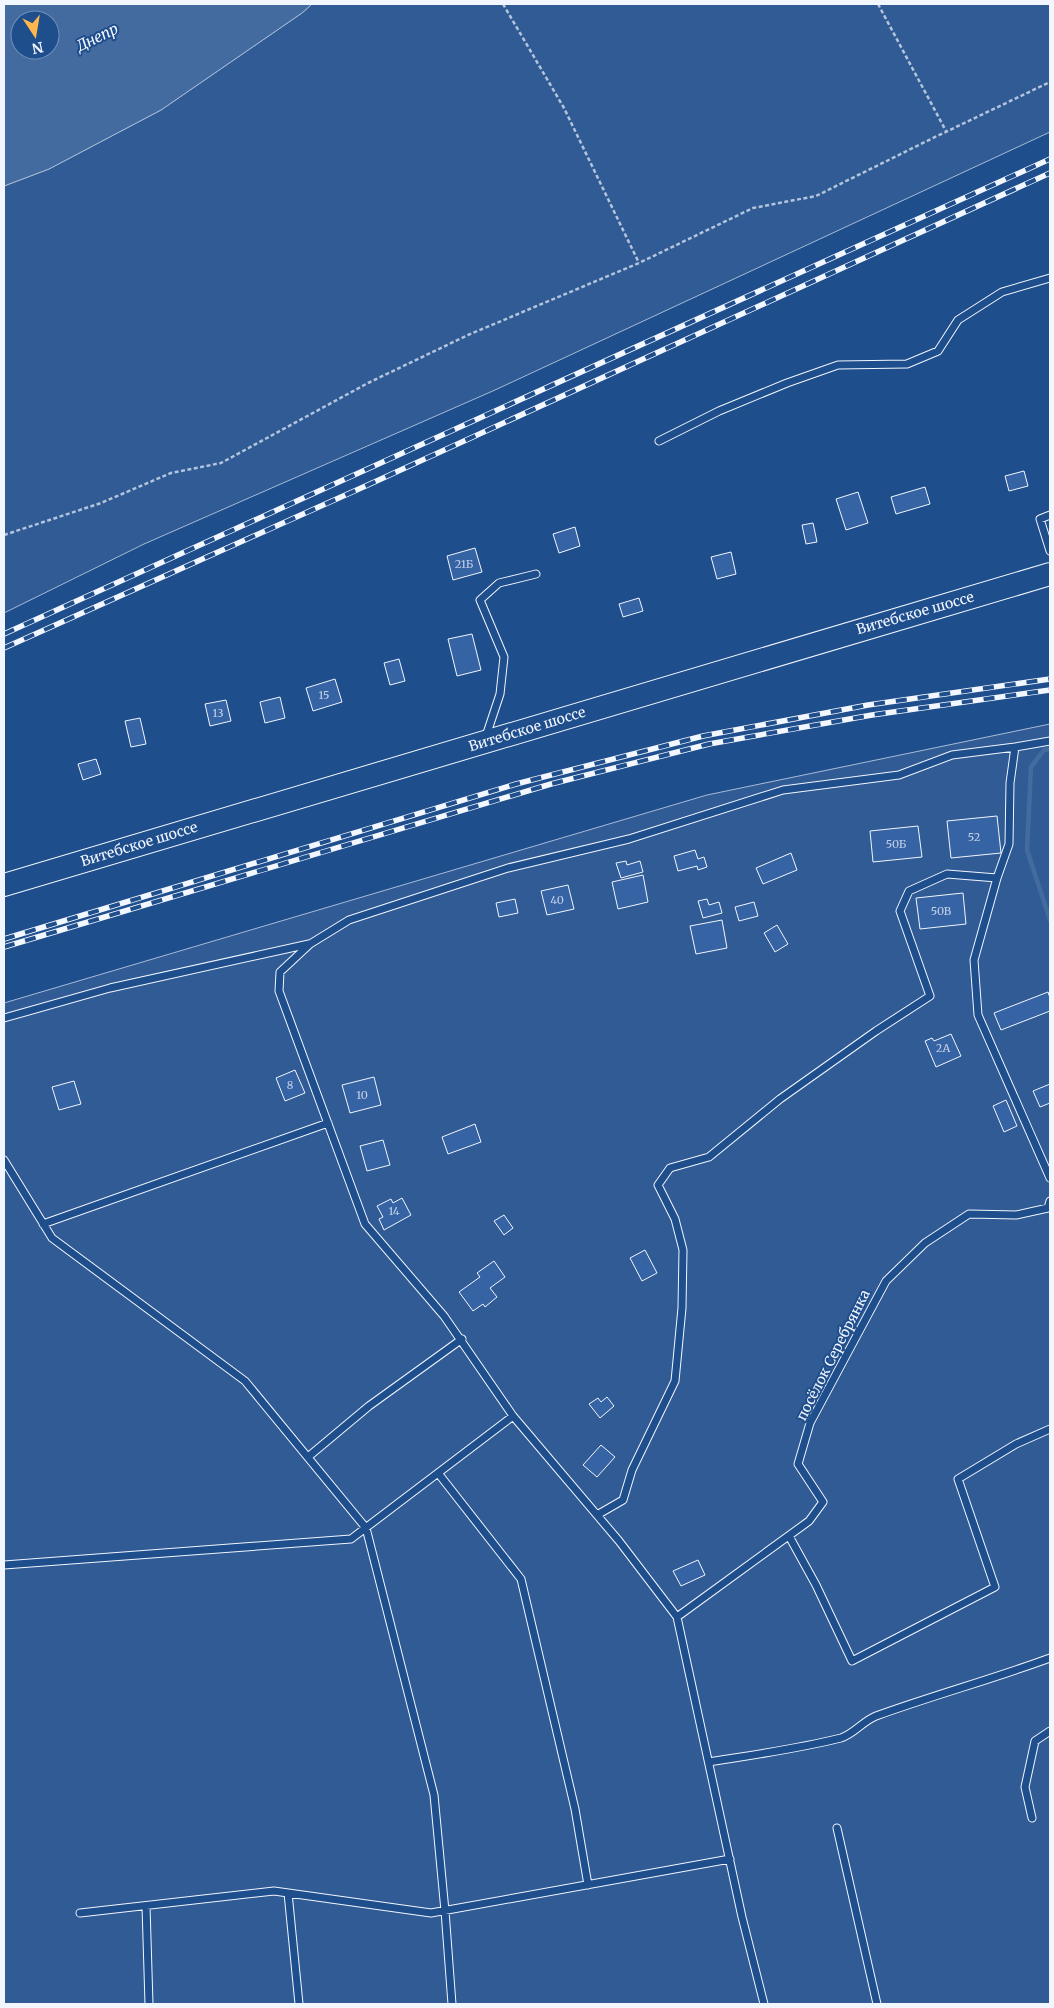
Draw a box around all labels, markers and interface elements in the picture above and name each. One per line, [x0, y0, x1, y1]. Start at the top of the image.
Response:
north arrow [10, 10, 60, 60]
water label: Днепр [72, 19, 121, 56]
text: N [30, 38, 45, 58]
house number: 21Б [455, 557, 474, 571]
street label: Витебское шоссе [854, 588, 976, 638]
house number: 15 [318, 688, 330, 702]
street label: Витебское шоссе [466, 703, 588, 755]
house number: 13 [213, 706, 223, 720]
street label: Витебское шоссе [78, 818, 200, 870]
house number: 52 [968, 830, 980, 844]
house number: 50Б [886, 837, 907, 851]
house number: 40 [550, 893, 564, 907]
house number: 50В [931, 904, 952, 918]
house number: 2А [936, 1041, 950, 1055]
house number: 8 [287, 1078, 294, 1092]
house number: 10 [356, 1088, 368, 1102]
house number: 14 [388, 1204, 400, 1218]
street label: посёлок Серебрянка [792, 1286, 874, 1423]

